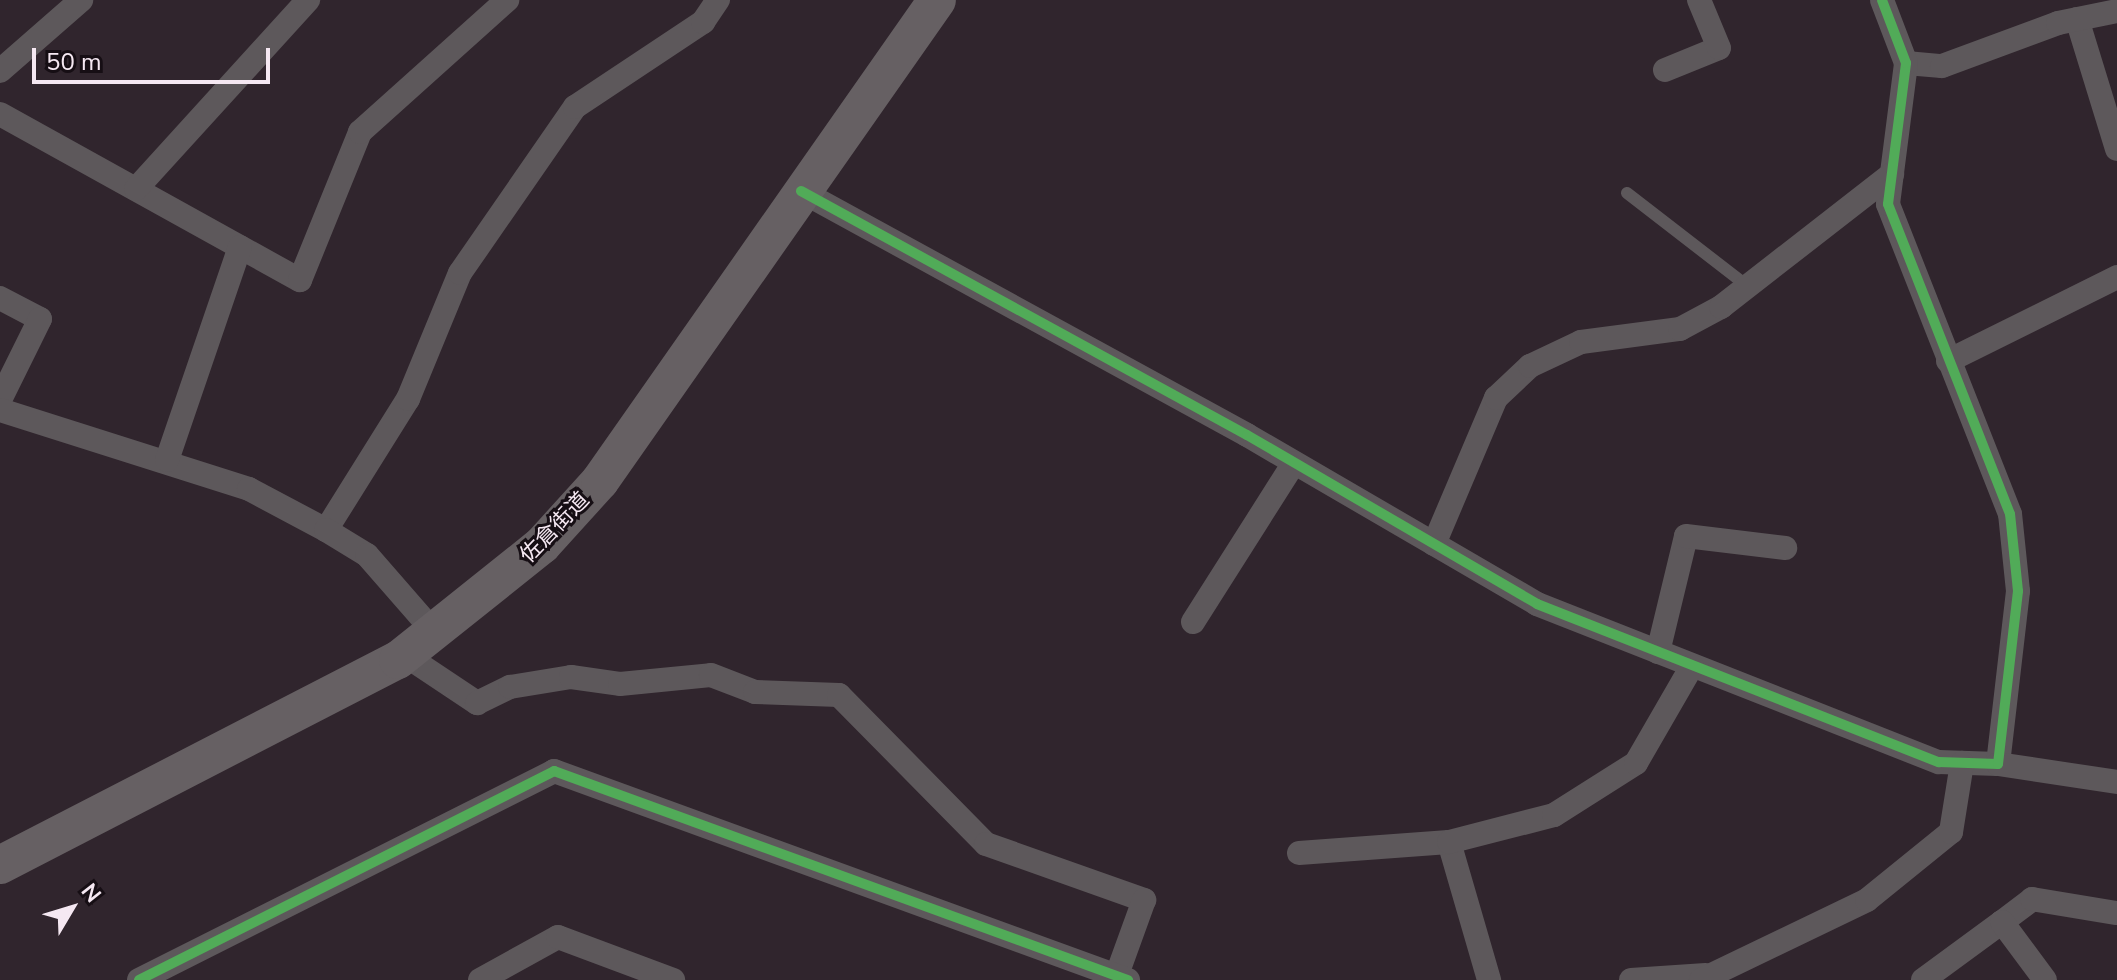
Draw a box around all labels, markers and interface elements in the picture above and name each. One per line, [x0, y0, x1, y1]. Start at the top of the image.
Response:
scale bar [36, 32, 274, 82]
text: 50 m [46, 46, 102, 78]
street label: 佐倉街道 [515, 487, 595, 569]
north arrow [32, 868, 112, 948]
text: N [74, 878, 108, 909]

